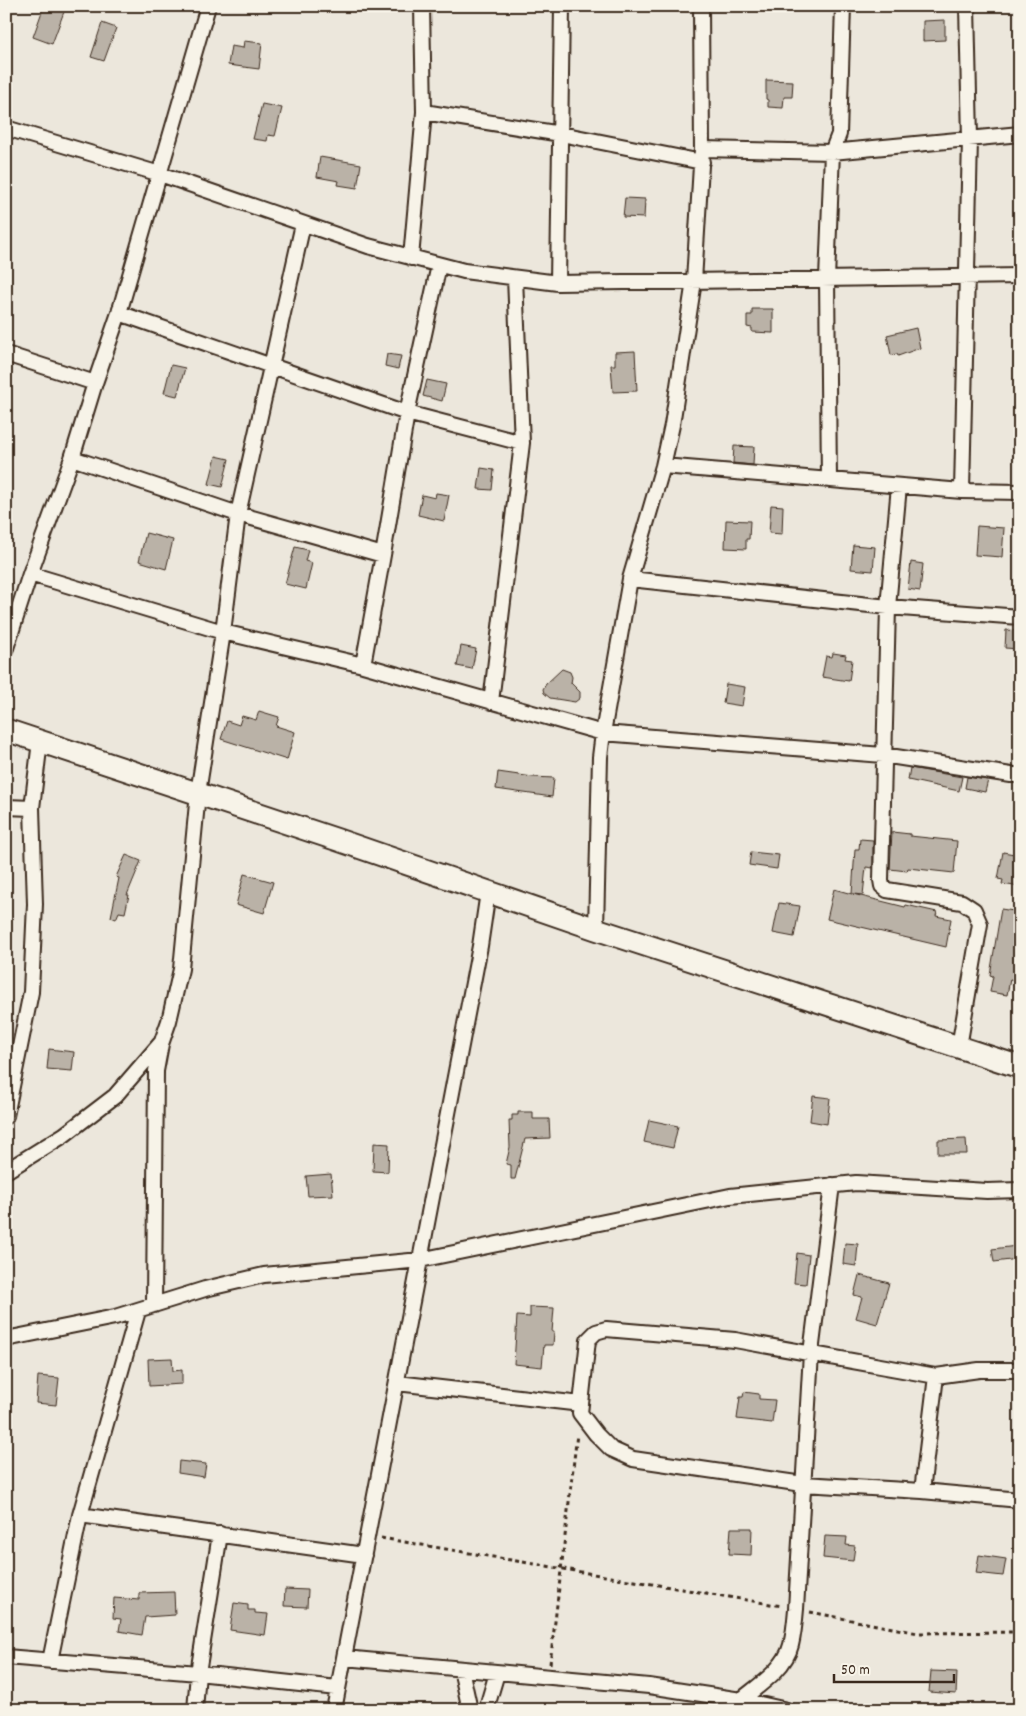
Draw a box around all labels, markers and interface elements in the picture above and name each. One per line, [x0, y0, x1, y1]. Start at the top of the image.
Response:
scale bar [834, 1651, 954, 1683]
text: 50 m [841, 1660, 870, 1682]

